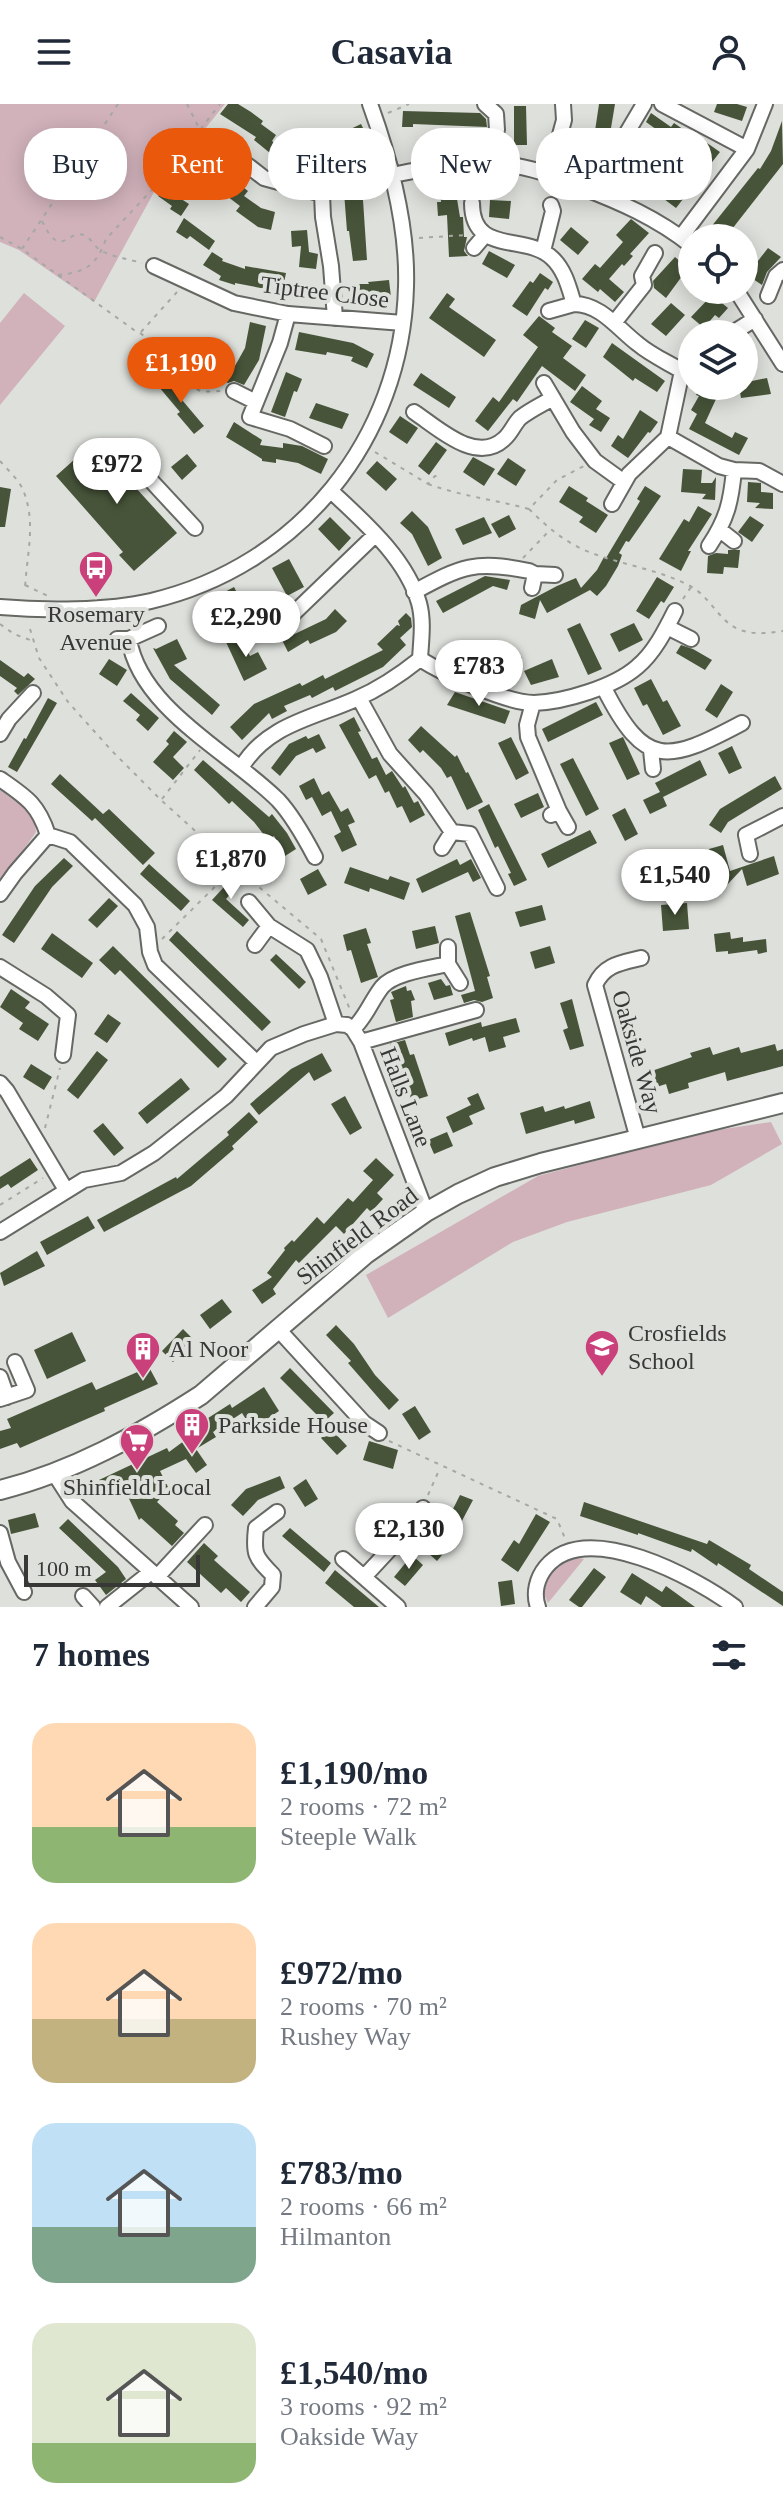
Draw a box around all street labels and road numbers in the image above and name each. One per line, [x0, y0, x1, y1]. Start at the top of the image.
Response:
street label: Tiptree Close [259, 271, 391, 313]
street label: Oakside Way [607, 987, 667, 1117]
street label: Halls Lane [375, 1044, 437, 1150]
street label: Shinfield Road [291, 1182, 423, 1290]

